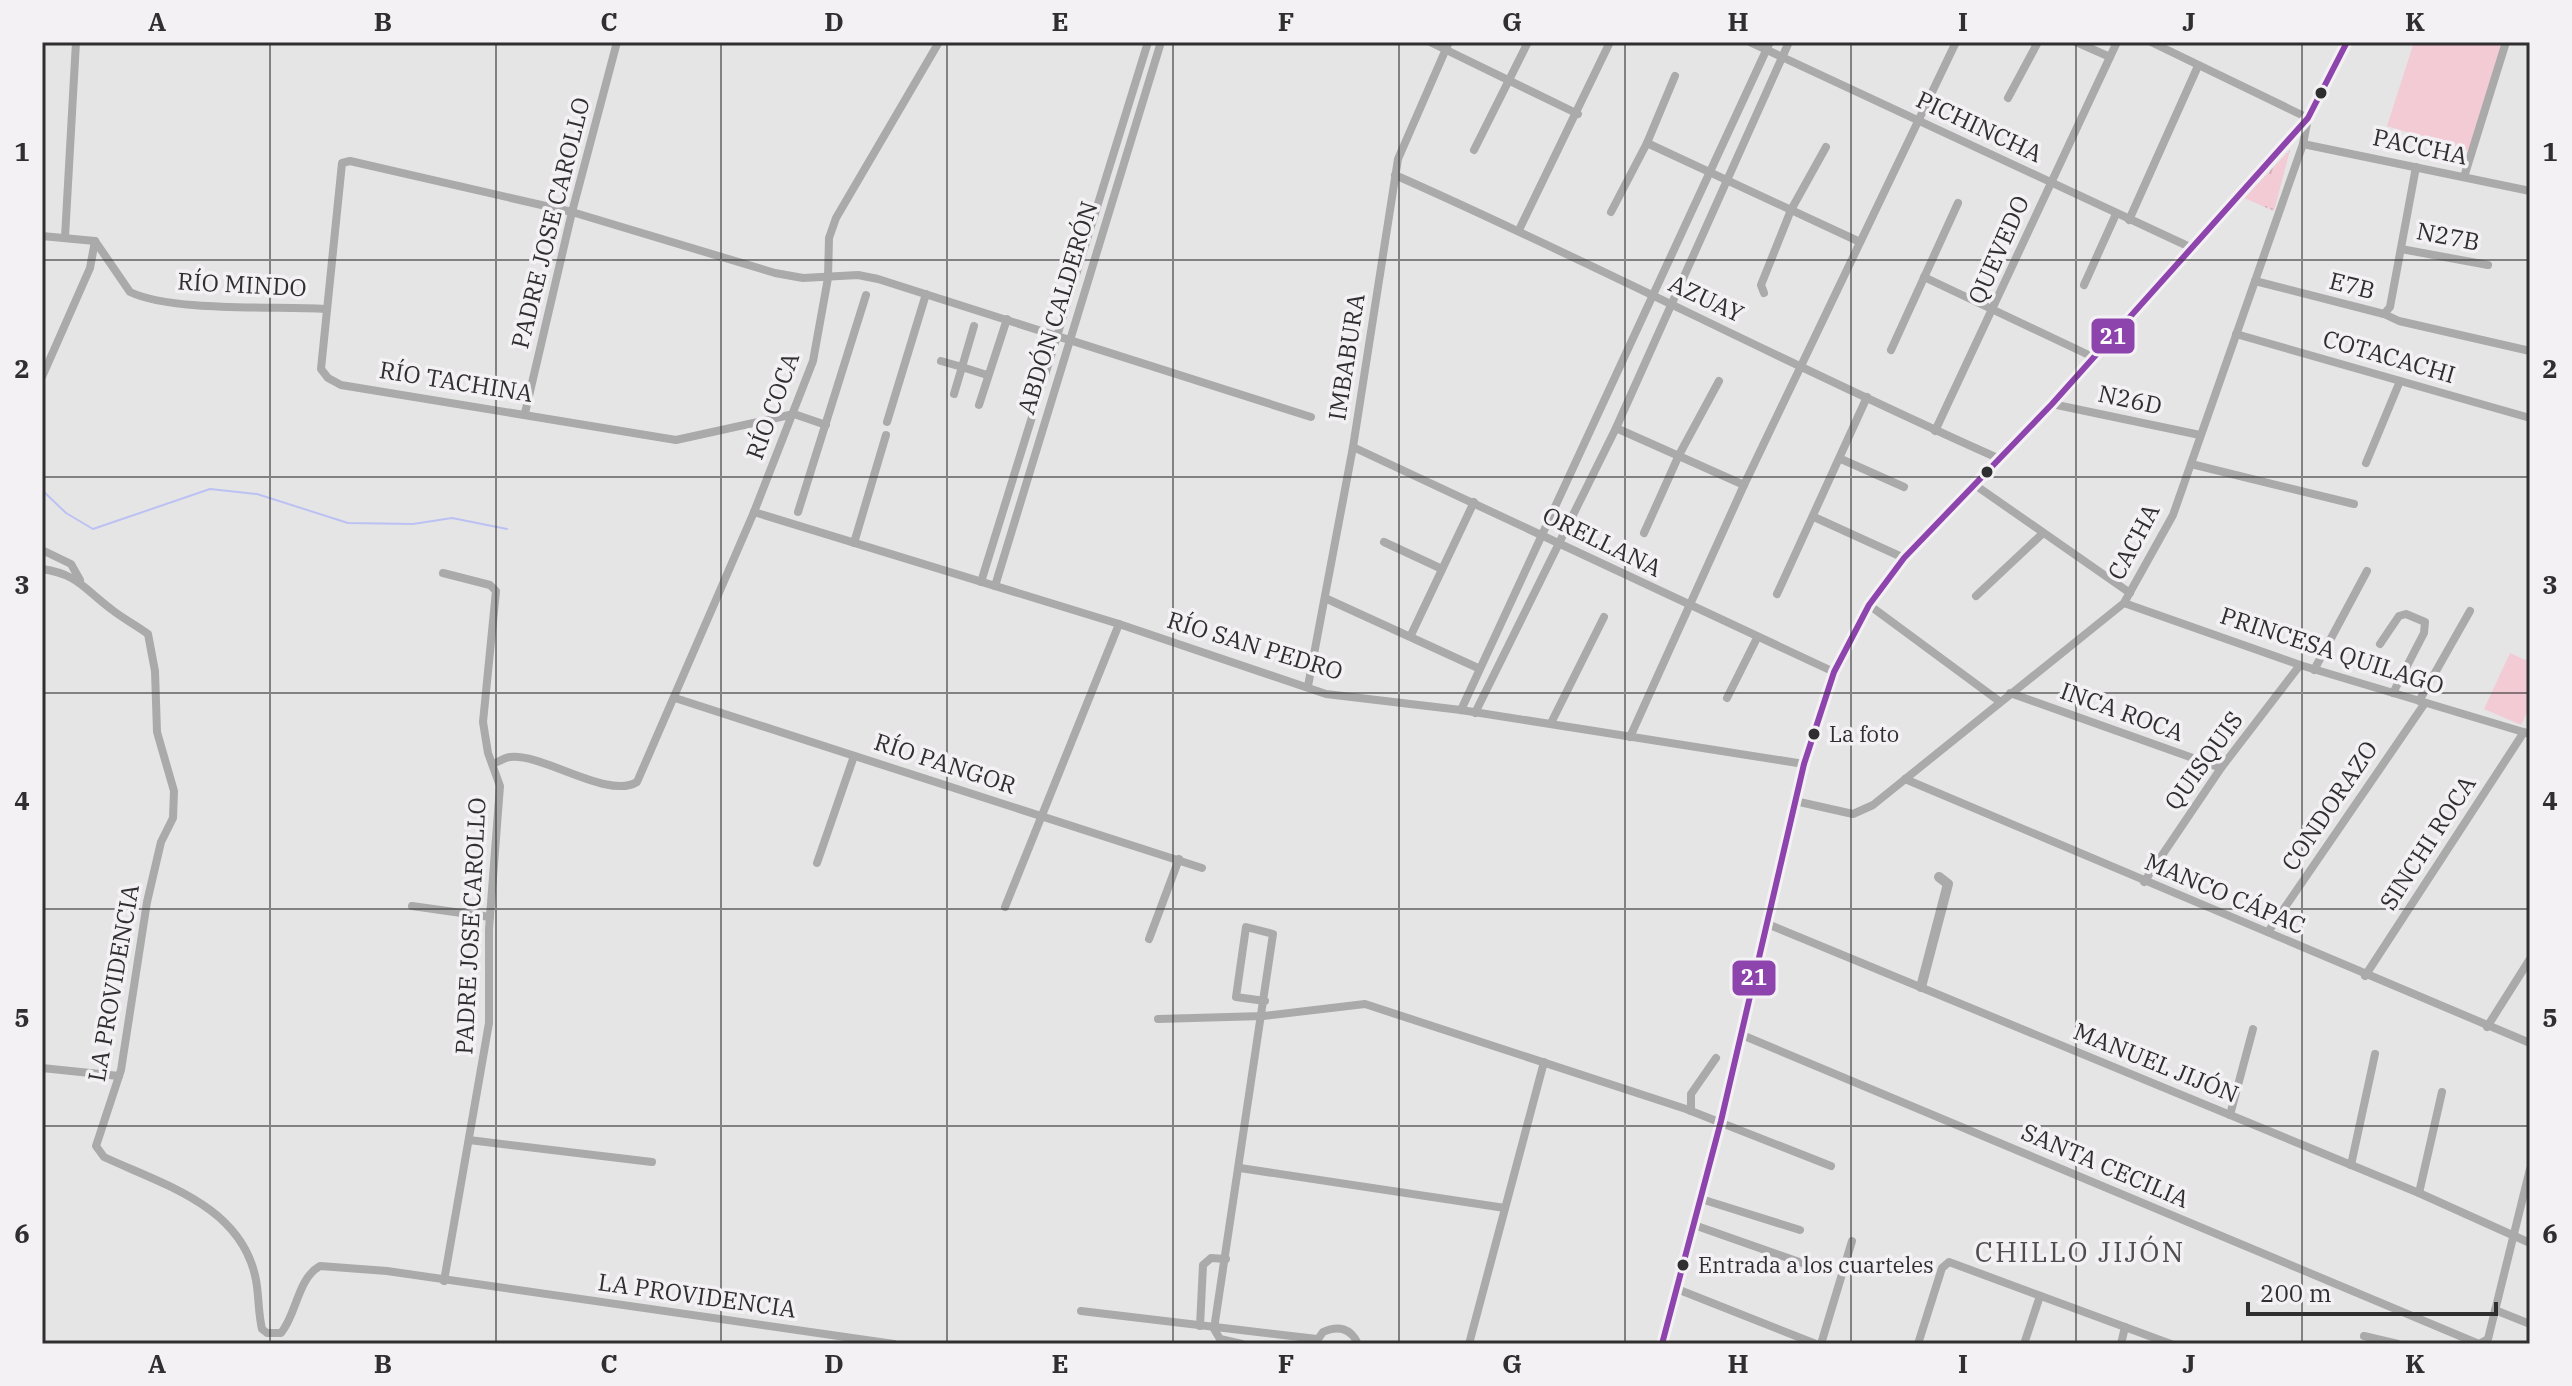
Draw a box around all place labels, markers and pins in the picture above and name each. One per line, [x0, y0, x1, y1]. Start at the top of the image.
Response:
unlabelled marker [2313, 85, 2329, 101]
unlabelled marker [1979, 464, 1995, 480]
place label: La foto [1829, 719, 1899, 748]
marker: La foto [1806, 726, 1822, 742]
place label: Entrada a los cuarteles [1698, 1250, 1934, 1279]
marker: Entrada a los cuarteles [1675, 1257, 1691, 1273]

